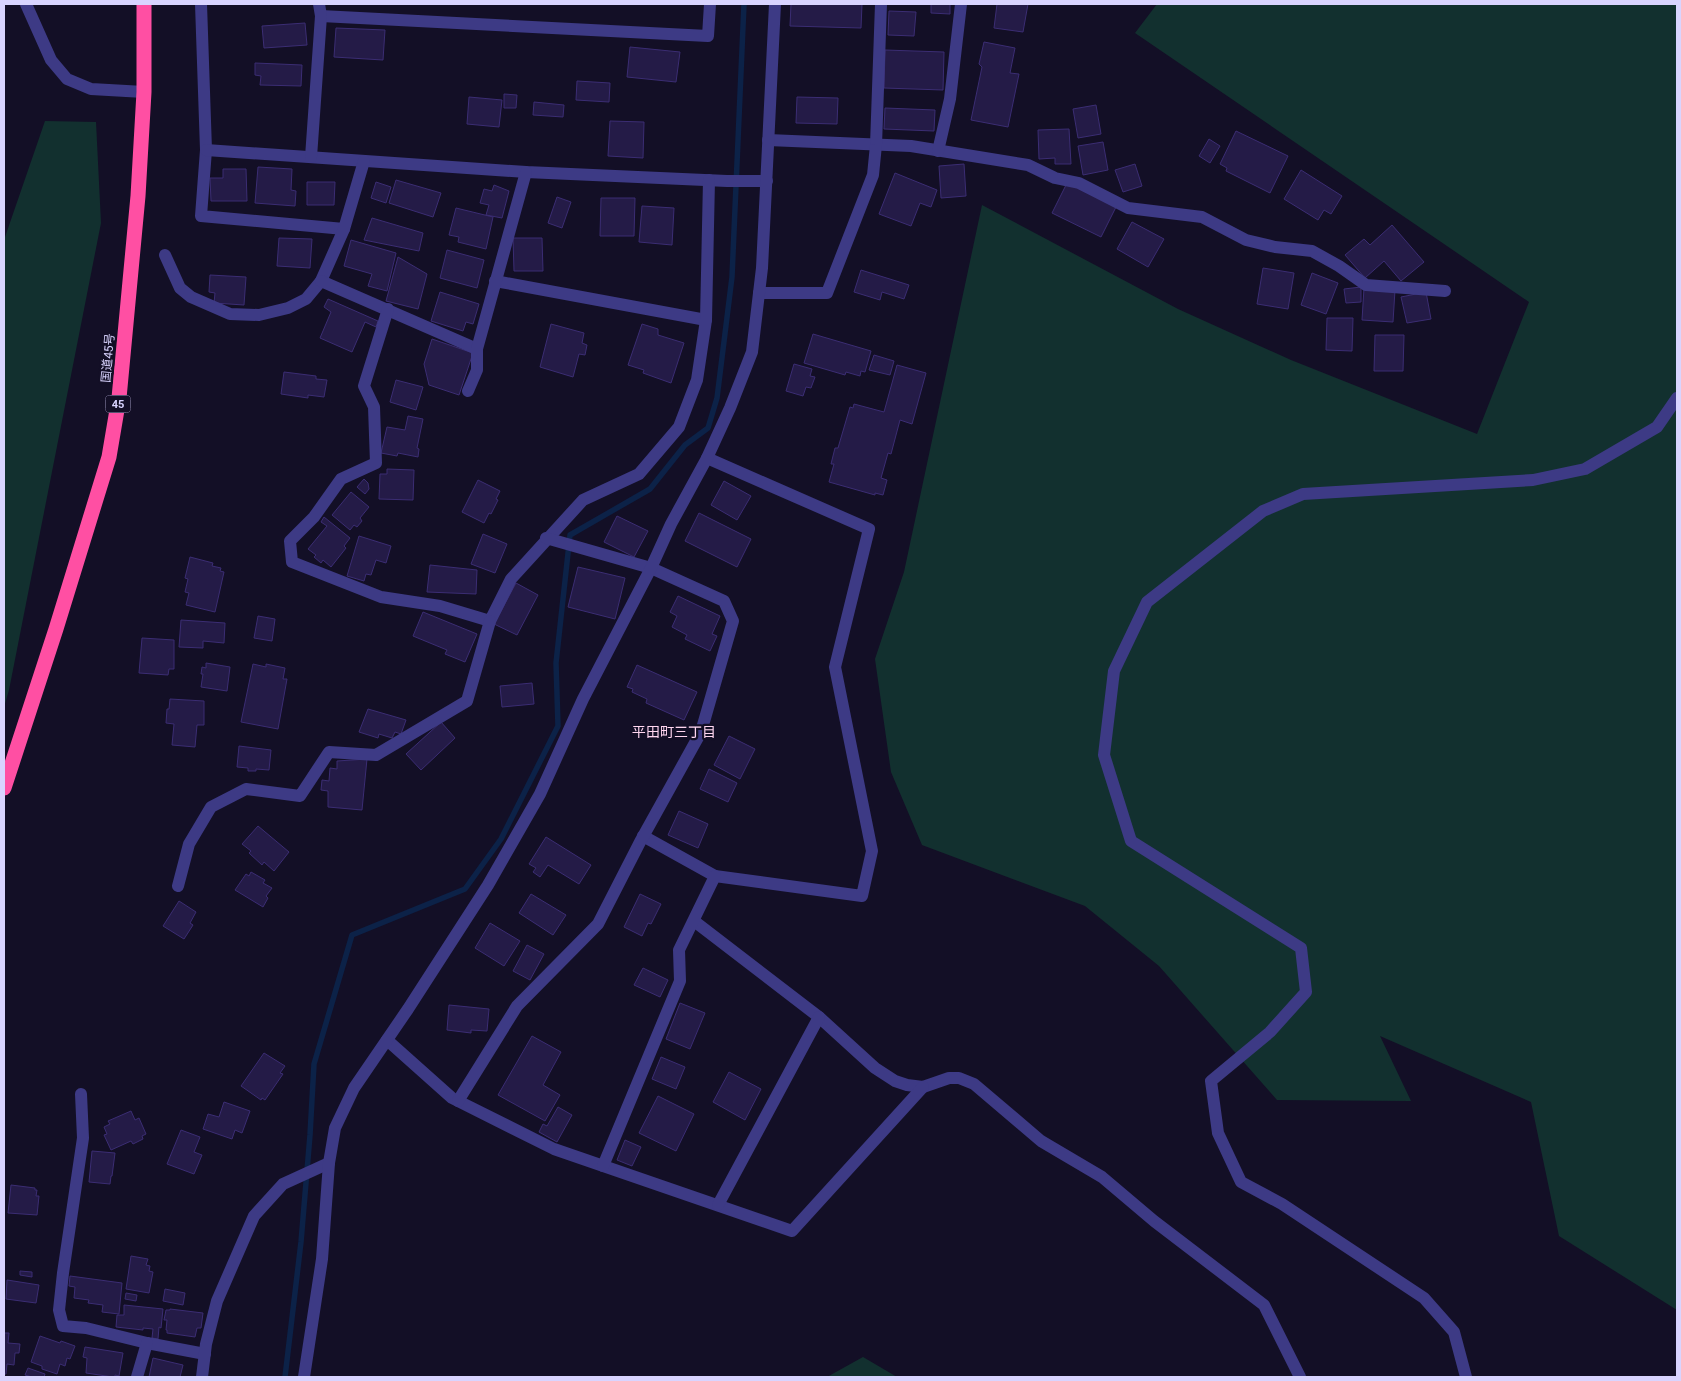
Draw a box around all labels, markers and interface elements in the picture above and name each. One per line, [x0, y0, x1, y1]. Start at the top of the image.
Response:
street label: 国道45号 [99, 333, 117, 383]
road number: 45 [106, 396, 130, 412]
district label: 平田町三丁目 [632, 724, 716, 740]

